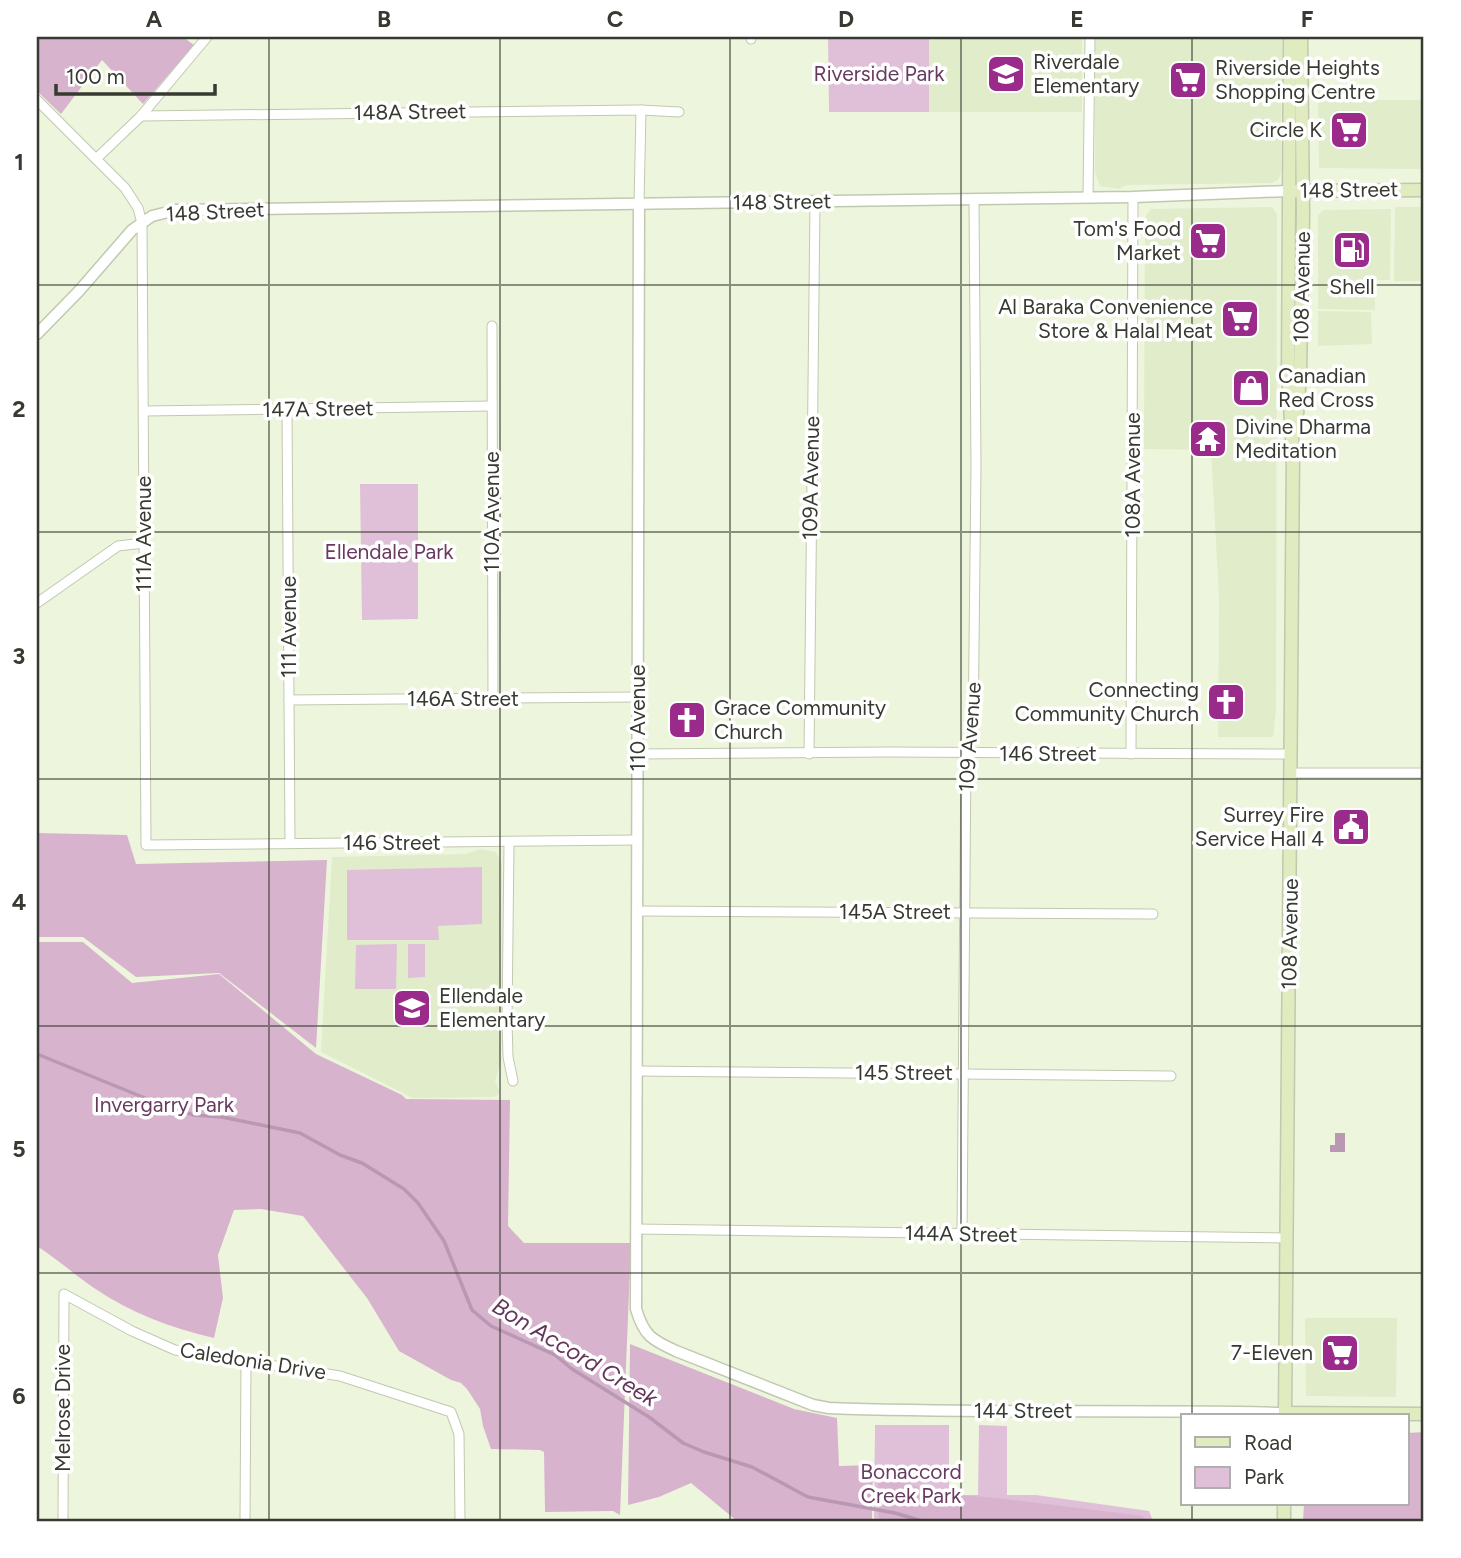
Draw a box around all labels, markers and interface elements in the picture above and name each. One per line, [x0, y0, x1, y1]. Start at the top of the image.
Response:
text: A [146, 5, 163, 33]
text: B [377, 5, 391, 33]
text: C [607, 5, 624, 33]
text: D [838, 5, 854, 33]
text: E [1070, 5, 1084, 33]
text: F [1301, 5, 1314, 33]
place label: Riverdale Elementary [1033, 49, 1139, 98]
scale bar [56, 52, 215, 96]
school or university icon: Riverdale Elementary [985, 53, 1027, 95]
place label: Riverside Heights Shopping Centre [1215, 55, 1380, 104]
supermarket icon: Riverside Heights Shopping Centre [1167, 59, 1209, 101]
park label: Riverside Park [814, 61, 945, 86]
text: 100 m [66, 64, 125, 89]
street label: 148A Street [353, 98, 467, 125]
supermarket icon: Circle K [1328, 109, 1370, 151]
place label: Circle K [1249, 117, 1322, 142]
text: 1 [14, 148, 24, 176]
street label: 148 Street [1299, 176, 1399, 203]
street label: 148 Street [732, 188, 832, 215]
street label: 148 Street [165, 196, 265, 227]
place label: Tom's Food Market [1074, 216, 1181, 265]
supermarket icon: Tom's Food Market [1187, 220, 1229, 262]
fuel station icon: Shell [1331, 229, 1373, 271]
street label: 108 Avenue [1288, 231, 1315, 343]
place label: Shell [1329, 274, 1375, 299]
place label: Al Baraka Convenience Store & Halal Meat [998, 294, 1213, 343]
supermarket icon: Al Baraka Convenience Store & Halal Meat [1219, 298, 1261, 340]
place label: Canadian Red Cross [1278, 363, 1374, 412]
shop icon: Canadian Red Cross [1230, 367, 1272, 409]
text: 2 [12, 395, 26, 423]
street label: 147A Street [262, 395, 374, 422]
street label: 108A Avenue [1120, 412, 1145, 538]
place label: Divine Dharma Meditation [1235, 414, 1371, 463]
street label: 109A Avenue [797, 416, 824, 540]
temple icon: Divine Dharma Meditation [1187, 418, 1229, 460]
street label: 110A Avenue [479, 451, 504, 573]
street label: 111A Avenue [131, 476, 156, 592]
park label: Ellendale Park [324, 539, 454, 564]
street label: 111 Avenue [276, 576, 301, 678]
text: 3 [13, 642, 25, 670]
street label: 110 Avenue [625, 664, 650, 772]
place label: Connecting Community Church [1015, 677, 1199, 726]
street label: 109 Avenue [953, 681, 986, 793]
church icon: Connecting Community Church [1205, 681, 1247, 723]
street label: 146A Street [407, 686, 519, 711]
place label: Grace Community Church [714, 695, 886, 744]
church icon: Grace Community Church [666, 699, 708, 741]
street label: 146 Street [999, 741, 1097, 766]
place label: Surrey Fire Service Hall 4 [1195, 802, 1324, 851]
public building icon: Surrey Fire Service Hall 4 [1330, 806, 1372, 848]
street label: 146 Street [343, 830, 441, 855]
street label: 108 Avenue [1276, 878, 1303, 990]
text: 4 [12, 888, 26, 916]
street label: 145A Street [839, 899, 951, 924]
place label: Ellendale Elementary [439, 983, 545, 1032]
school or university icon: Ellendale Elementary [391, 987, 433, 1029]
street label: 145 Street [855, 1060, 953, 1085]
park label: Invergarry Park [94, 1092, 235, 1117]
text: 5 [12, 1135, 26, 1163]
street label: 144A Street [904, 1220, 1018, 1247]
water label: Bon Accord Creek [487, 1292, 663, 1413]
supermarket icon: 7-Eleven [1319, 1332, 1361, 1374]
street label: Caledonia Drive [178, 1337, 328, 1384]
place label: 7-Eleven [1231, 1340, 1313, 1365]
street label: Melrose Drive [50, 1344, 75, 1472]
text: 6 [12, 1382, 26, 1410]
street label: 144 Street [974, 1398, 1072, 1423]
legend [1181, 1414, 1408, 1506]
text: Road [1244, 1430, 1292, 1455]
park label: Bonaccord Creek Park [860, 1459, 962, 1508]
text: Park [1244, 1464, 1285, 1489]

